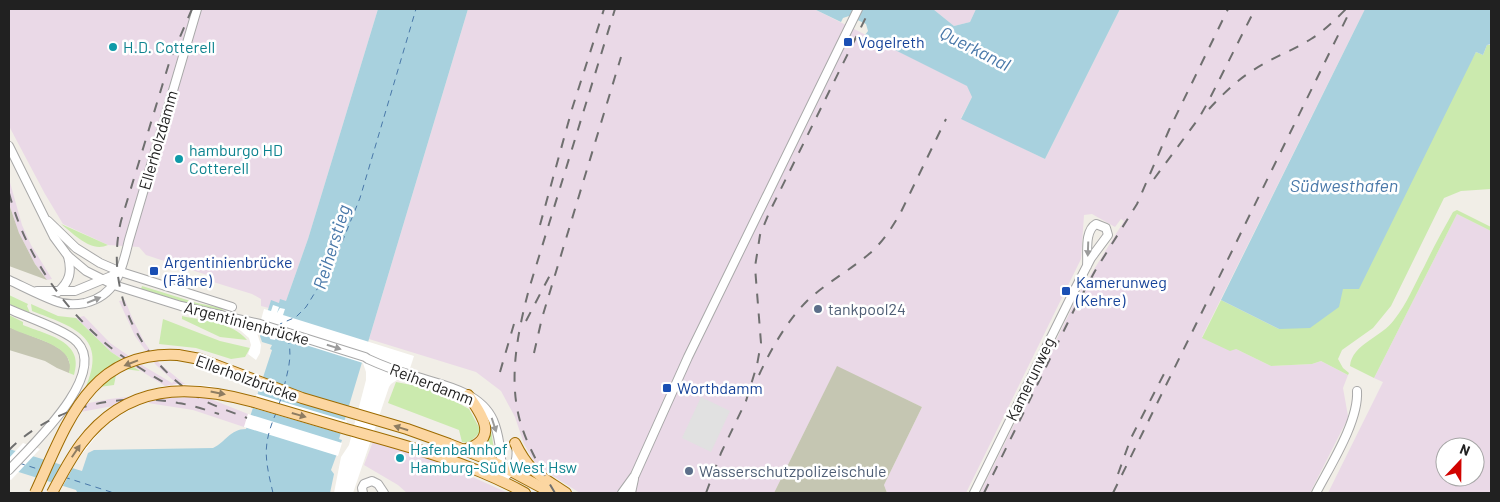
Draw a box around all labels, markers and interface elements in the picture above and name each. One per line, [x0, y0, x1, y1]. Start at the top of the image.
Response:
water label: Querkanal [937, 21, 1014, 75]
place label: Vogelreth [858, 32, 925, 51]
marker: Vogelreth [842, 36, 854, 48]
place label: H.D. Cotterell [123, 37, 215, 56]
marker: H.D. Cotterell [107, 41, 119, 53]
street label: Ellerholzdamm [134, 88, 181, 192]
place label: hamburgo HD Cotterell [189, 140, 283, 177]
marker: hamburgo HD Cotterell [173, 153, 185, 165]
water label: Südwesthafen [1290, 174, 1398, 196]
water label: Reiherstieg [308, 202, 354, 292]
one-way arrow [1084, 241, 1092, 257]
place label: Argentinienbrücke (Fähre) [163, 252, 293, 289]
marker: Argentinienbrücke (Fähre) [148, 265, 160, 277]
place label: Kamerunweg (Kehre) [1075, 272, 1167, 309]
marker: Kamerunweg (Kehre) [1060, 285, 1072, 297]
one-way arrow [87, 295, 101, 303]
street label: Argentinienbrücke [183, 297, 312, 348]
place label: tankpool24 [828, 299, 906, 318]
marker: tankpool24 [812, 303, 824, 315]
street label: Kamerunweg [1001, 334, 1058, 424]
one-way arrow [327, 343, 342, 351]
street label: Ellerholzbrücke [194, 350, 301, 405]
one-way arrow [123, 359, 138, 367]
street label: Reiherdamm [387, 359, 477, 408]
place label: Worthdamm [677, 378, 763, 397]
marker: Worthdamm [661, 382, 673, 394]
one-way arrow [210, 390, 226, 398]
one-way arrow [292, 412, 307, 420]
one-way arrow [491, 418, 498, 433]
one-way arrow [393, 423, 408, 431]
north arrow [1435, 437, 1485, 487]
place label: Hafenbahnhof Hamburg-Süd West Hsw [410, 439, 578, 476]
text: N [1458, 440, 1473, 459]
one-way arrow [72, 444, 81, 458]
marker: Hafenbahnhof Hamburg-Süd West Hsw [394, 452, 406, 464]
place label: Wasserschutzpolizeischule [699, 461, 886, 480]
marker: Wasserschutzpolizeischule [683, 465, 695, 477]

